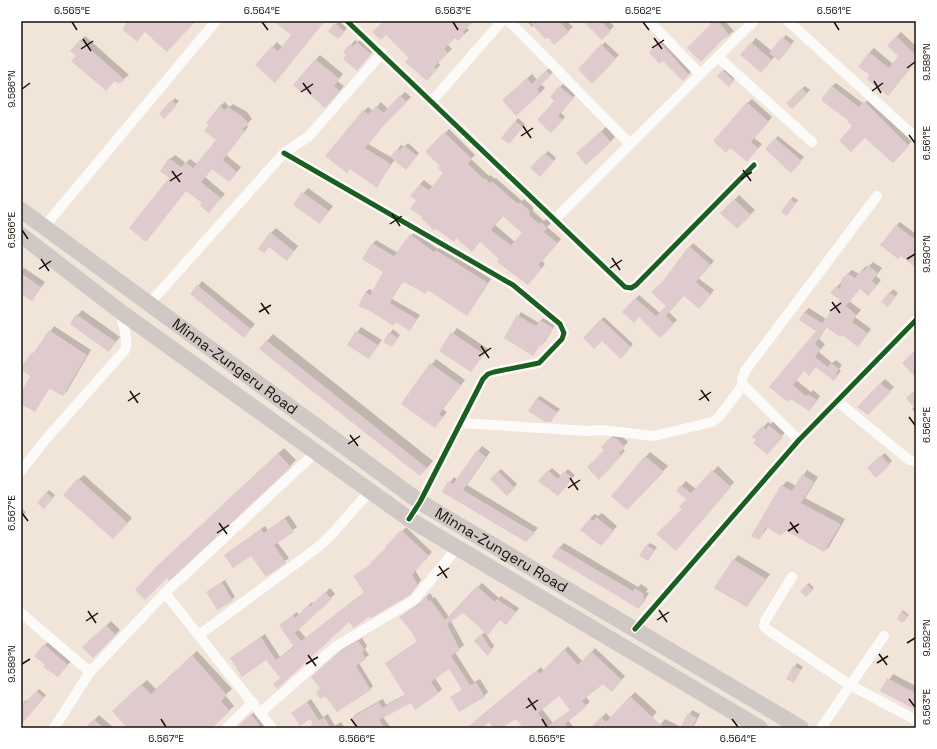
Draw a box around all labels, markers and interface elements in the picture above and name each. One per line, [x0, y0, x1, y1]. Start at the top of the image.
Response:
text: 6.565°E [54, 4, 90, 17]
text: 6.564°E [244, 4, 281, 17]
text: 6.563°E [435, 4, 471, 17]
text: 6.562°E [625, 4, 661, 17]
text: 6.561°E [817, 4, 852, 17]
text: 9.589°N [920, 43, 933, 81]
text: 9.586°N [5, 70, 18, 108]
text: 6.561°E [920, 125, 933, 160]
text: 6.566°E [5, 211, 18, 248]
text: 9.590°N [920, 235, 933, 273]
street label: Minna-Zungeru Road [169, 314, 302, 418]
text: 6.562°E [920, 407, 933, 443]
text: 6.567°E [5, 495, 18, 531]
street label: Minna-Zungeru Road [432, 503, 571, 597]
text: 9.592°N [920, 619, 933, 657]
text: 9.589°N [5, 645, 18, 683]
text: 6.563°E [920, 689, 933, 725]
text: 6.567°E [148, 732, 184, 745]
text: 6.566°E [339, 732, 376, 745]
text: 6.565°E [529, 732, 565, 745]
text: 6.564°E [720, 732, 757, 745]

